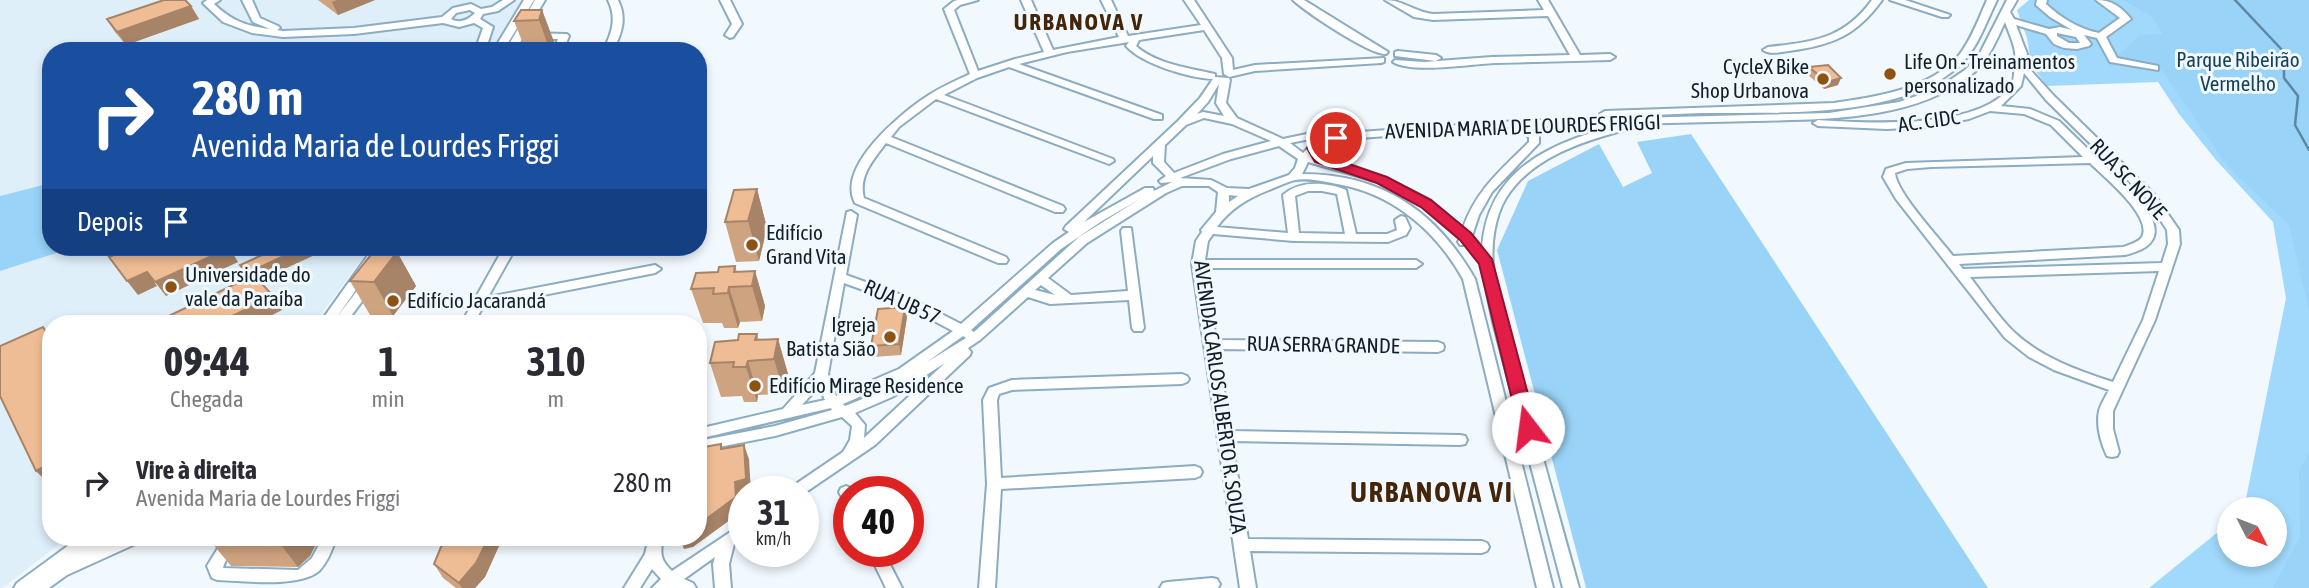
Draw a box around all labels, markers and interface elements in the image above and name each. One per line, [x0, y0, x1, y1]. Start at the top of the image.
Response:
district label: URBANOVA V [1014, 9, 1144, 35]
park label: Parque Ribeirão Vermelho [2176, 47, 2300, 95]
place label: Life On - Treinamentos personalizado [1904, 49, 2075, 97]
place label: CycleX Bike Shop Urbanova [1691, 54, 1809, 102]
marker: Life On - Treinamentos personalizado [1882, 66, 1898, 82]
text: 280 m [192, 69, 303, 125]
icon: right [77, 70, 168, 161]
marker: CycleX Bike Shop Urbanova [1815, 71, 1831, 87]
street label: AC. CIDC [1896, 104, 1962, 136]
pin [1306, 108, 1366, 168]
street label: AVENIDA MARIA DE LOURDES FRIGGI [1385, 109, 1661, 143]
icon: arrive [1317, 119, 1355, 157]
text: Avenida Maria de Lourdes Friggi [192, 127, 560, 164]
street label: RUA SC NOVE [2086, 133, 2172, 223]
icon: arrive [157, 203, 195, 241]
text: Depois [77, 207, 143, 237]
place label: Edifício Grand Vita [766, 220, 847, 268]
marker: Edifício Grand Vita [744, 237, 760, 253]
street label: AVENIDA CARLOS ALBERTO R. SOUZA [1190, 259, 1252, 536]
place label: Universidade do vale da Paraíba [185, 262, 311, 310]
street label: RUA UB 57 [861, 274, 944, 329]
marker: Universidade do vale da Paraíba [163, 279, 179, 295]
place label: Edifício Jacarandá [407, 288, 546, 312]
marker: Edifício Jacarandá [385, 293, 401, 309]
place label: Igreja Batista Sião [786, 312, 876, 360]
marker: Igreja Batista Sião [882, 329, 898, 345]
street label: RUA SERRA GRANDE [1246, 331, 1400, 357]
text: 09:44 [164, 337, 250, 385]
text: 1 [378, 337, 398, 385]
text: 310 [526, 337, 585, 385]
place label: Edifício Mirage Residence [769, 373, 963, 397]
marker: Edifício Mirage Residence [747, 378, 763, 394]
text: Chegada [170, 386, 244, 412]
text: min [372, 386, 405, 412]
text: m [548, 386, 564, 412]
position arrow [1491, 391, 1565, 465]
text: Vire à direita [136, 455, 257, 485]
icon: right [77, 464, 115, 502]
text: 280 m [613, 468, 672, 498]
speed limit sign: 40 [833, 476, 924, 567]
district label: URBANOVA VI [1350, 476, 1514, 508]
text: Avenida Maria de Lourdes Friggi [136, 485, 400, 511]
text: 31 [757, 492, 790, 532]
north arrow [2217, 497, 2287, 567]
map controls [2217, 497, 2287, 567]
text: km/h [756, 528, 791, 549]

